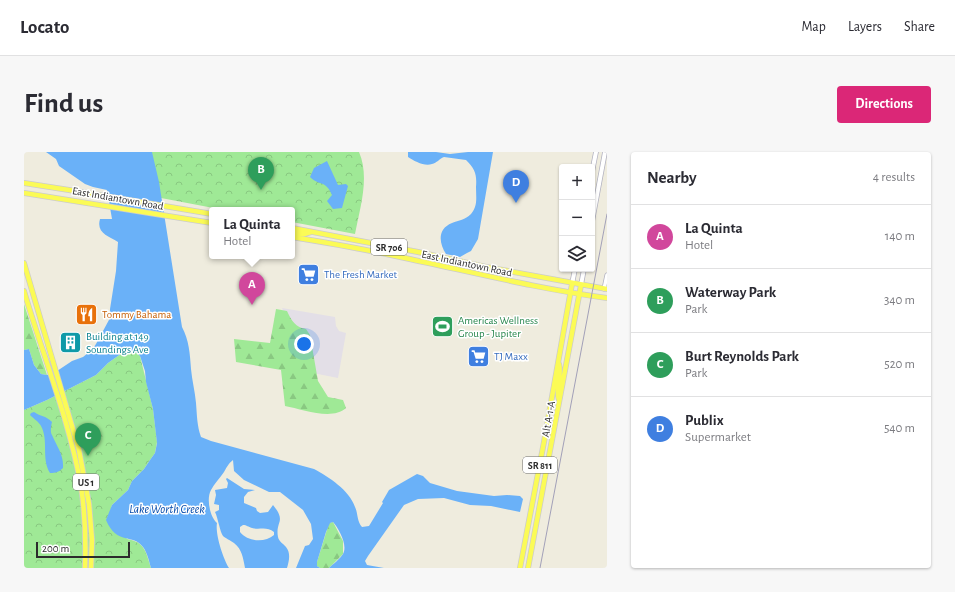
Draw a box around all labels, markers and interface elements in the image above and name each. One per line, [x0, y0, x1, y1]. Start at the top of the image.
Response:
text: Locato [20, 18, 69, 37]
text: Map [801, 20, 826, 34]
text: Layers [848, 20, 882, 34]
text: Share [904, 20, 935, 34]
button: Directions [837, 86, 931, 123]
text: Find us [24, 90, 103, 118]
pin: B [248, 157, 274, 190]
map controls [559, 164, 595, 272]
button: + [559, 164, 595, 200]
text: Nearby [647, 169, 697, 186]
pin: D [503, 170, 529, 203]
text: 4 results [873, 171, 915, 184]
street label: East Indiantown Road [71, 185, 165, 212]
button: − [559, 200, 595, 236]
popup [209, 207, 295, 259]
text: La Quinta [223, 217, 281, 232]
text: La Quinta [685, 221, 743, 236]
text: A [656, 230, 664, 243]
text: 140 m [885, 230, 915, 243]
text: Hotel [223, 235, 251, 248]
button: layers [559, 236, 595, 272]
road number: SR 706 [371, 239, 407, 255]
text: Hotel [685, 239, 713, 252]
street label: East Indiantown Road [421, 248, 514, 279]
supermarket icon: The Fresh Market [296, 261, 322, 287]
place label: The Fresh Market [324, 269, 397, 280]
pin: A [239, 272, 265, 305]
text: Waterway Park [685, 285, 776, 300]
text: B [656, 294, 664, 307]
text: 340 m [884, 294, 915, 307]
restaurant icon: Tommy Bahama [74, 301, 100, 327]
text: Park [685, 303, 707, 316]
place label: Tommy Bahama [102, 309, 171, 320]
sports icon: Americas Wellness Group - Jupiter [430, 313, 456, 339]
place label: Americas Wellness Group - Jupiter [458, 315, 538, 339]
building icon: Building at 149 Soundings Ave [58, 329, 84, 355]
place label: Building at 149 Soundings Ave [86, 331, 149, 355]
your location [294, 334, 314, 354]
supermarket icon: TJ Maxx [466, 343, 492, 369]
text: Burt Reynolds Park [685, 349, 799, 364]
place label: TJ Maxx [494, 351, 528, 362]
text: C [657, 358, 663, 371]
text: 520 m [884, 358, 915, 371]
text: Park [685, 367, 707, 380]
street label: Alt A-1-A [540, 400, 557, 438]
text: Publix [685, 413, 724, 428]
text: D [656, 422, 664, 435]
text: 540 m [884, 422, 915, 435]
pin: C [75, 423, 101, 456]
text: Supermarket [685, 431, 751, 444]
road number: SR 811 [523, 457, 557, 473]
road number: US 1 [73, 474, 99, 490]
water label: Lake Worth Creek [129, 503, 205, 515]
scale bar [36, 540, 130, 559]
text: 200 m [42, 543, 69, 554]

